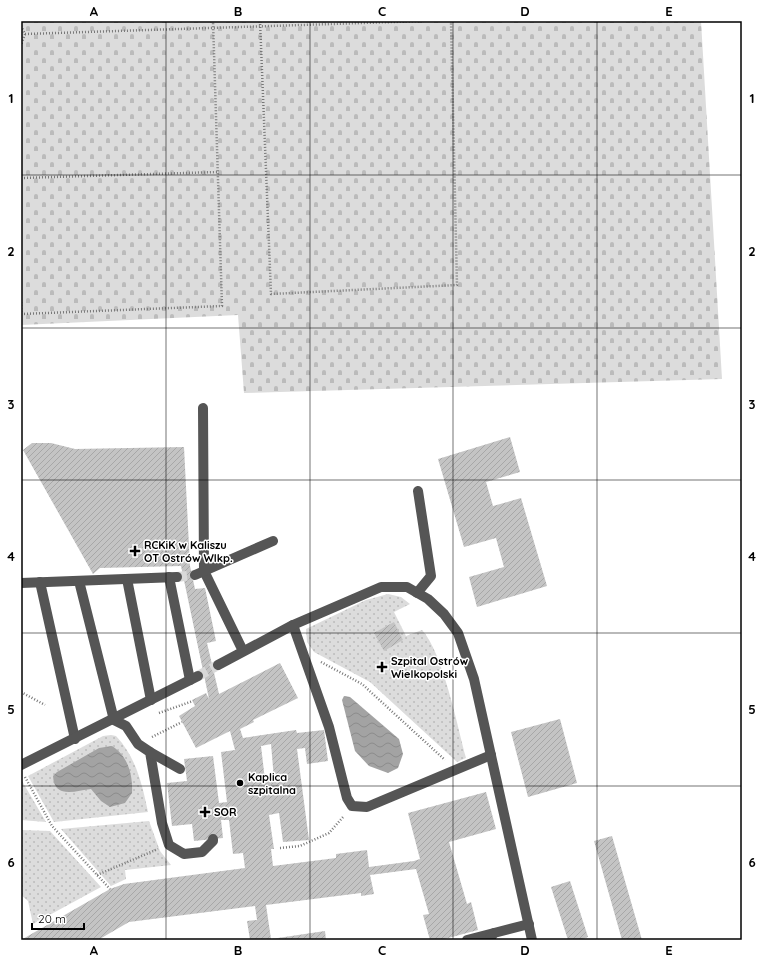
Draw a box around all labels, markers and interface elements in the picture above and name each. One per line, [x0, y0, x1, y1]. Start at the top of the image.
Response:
text: A [90, 3, 99, 19]
text: B [234, 3, 242, 19]
text: C [378, 3, 386, 19]
text: D [520, 3, 530, 19]
text: E [665, 3, 673, 19]
text: 1 [8, 90, 14, 106]
text: 1 [749, 90, 755, 106]
text: 2 [7, 243, 15, 259]
text: 2 [748, 243, 756, 259]
text: 3 [8, 396, 15, 412]
text: 3 [749, 396, 756, 412]
place label: RCKiK w Kaliszu OT Ostrów Wlkp. [144, 538, 233, 565]
marker: RCKiK w Kaliszu OT Ostrów Wlkp. [129, 545, 141, 557]
text: 4 [7, 548, 15, 564]
text: 4 [748, 548, 756, 564]
place label: Szpital Ostrów Wielkopolski [391, 654, 469, 681]
marker: Szpital Ostrów Wielkopolski [376, 661, 388, 673]
text: 5 [7, 701, 15, 717]
text: 5 [748, 701, 756, 717]
place label: Kaplica szpitalna [248, 770, 296, 797]
marker: Kaplica szpitalna [235, 778, 245, 788]
place label: SOR [214, 805, 237, 819]
marker: SOR [199, 806, 211, 818]
text: 6 [7, 854, 15, 870]
text: 6 [748, 854, 756, 870]
scale bar [32, 905, 84, 931]
text: 20 m [38, 911, 66, 926]
text: A [90, 942, 99, 958]
text: B [234, 942, 242, 958]
text: C [378, 942, 386, 958]
text: D [520, 942, 530, 958]
text: E [665, 942, 673, 958]

